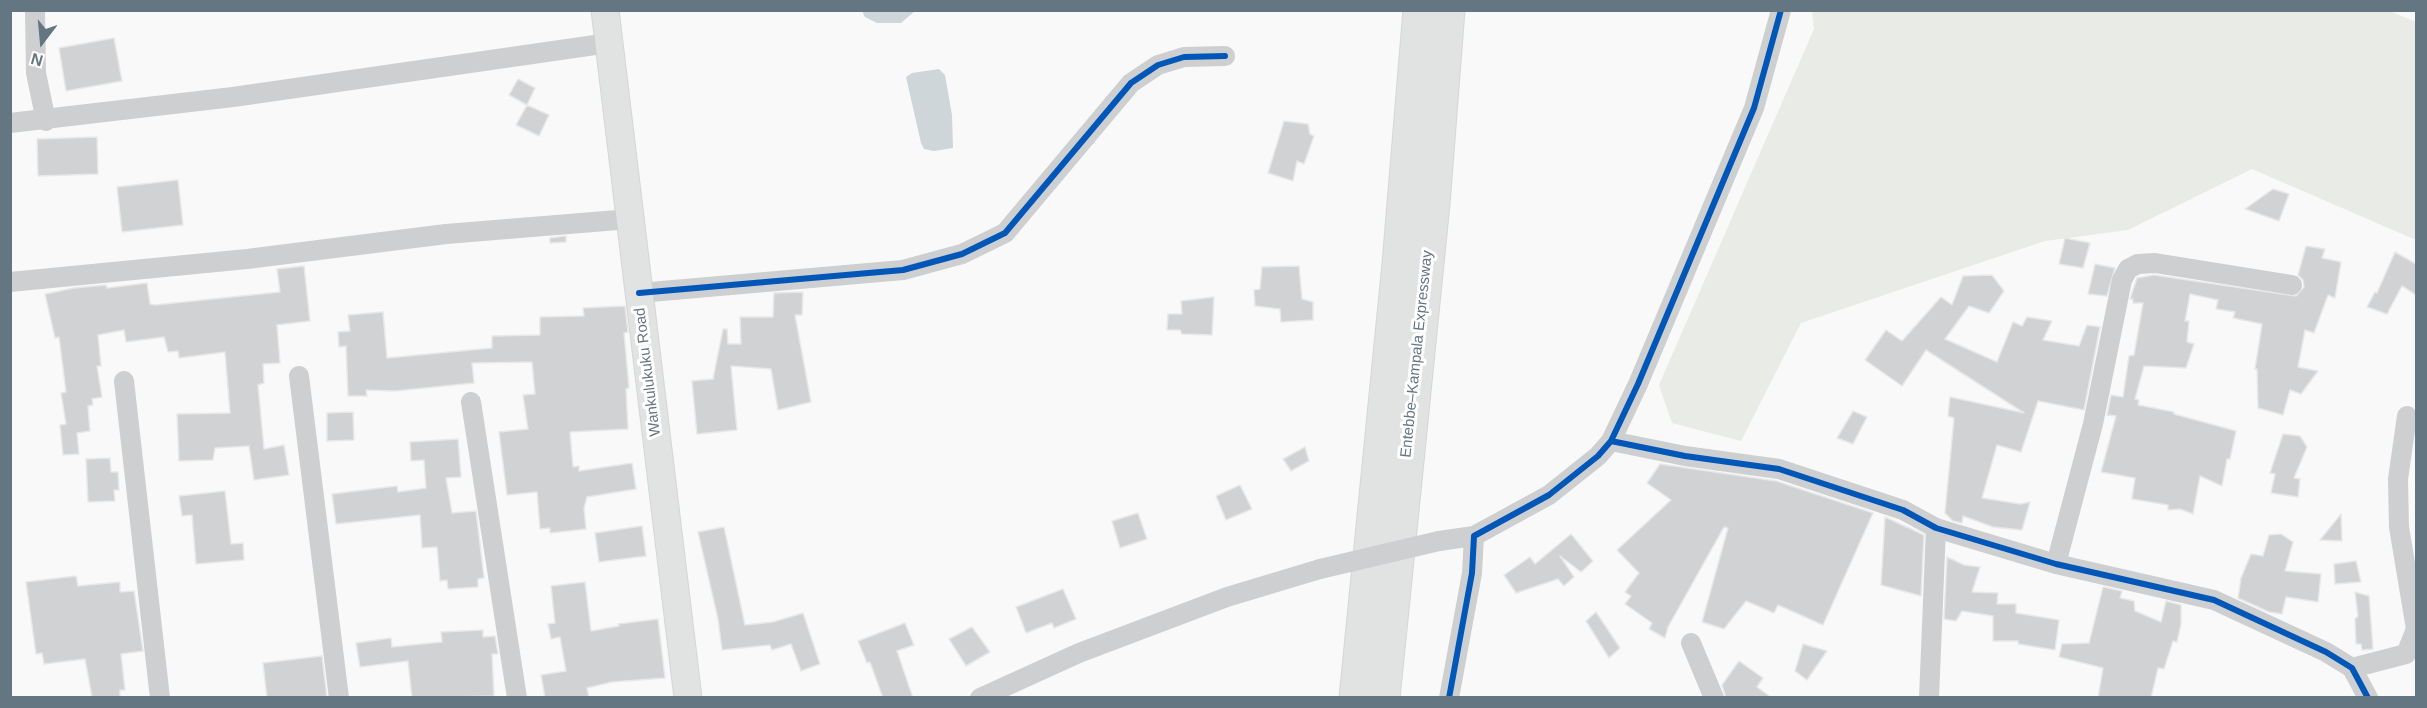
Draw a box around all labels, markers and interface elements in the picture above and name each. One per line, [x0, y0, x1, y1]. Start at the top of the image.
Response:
north arrow [12, 12, 72, 72]
text: N [29, 50, 45, 70]
street label: Entebbe–Kampala Expressway [1397, 249, 1437, 459]
street label: Wankulukuku Road [631, 307, 665, 437]

